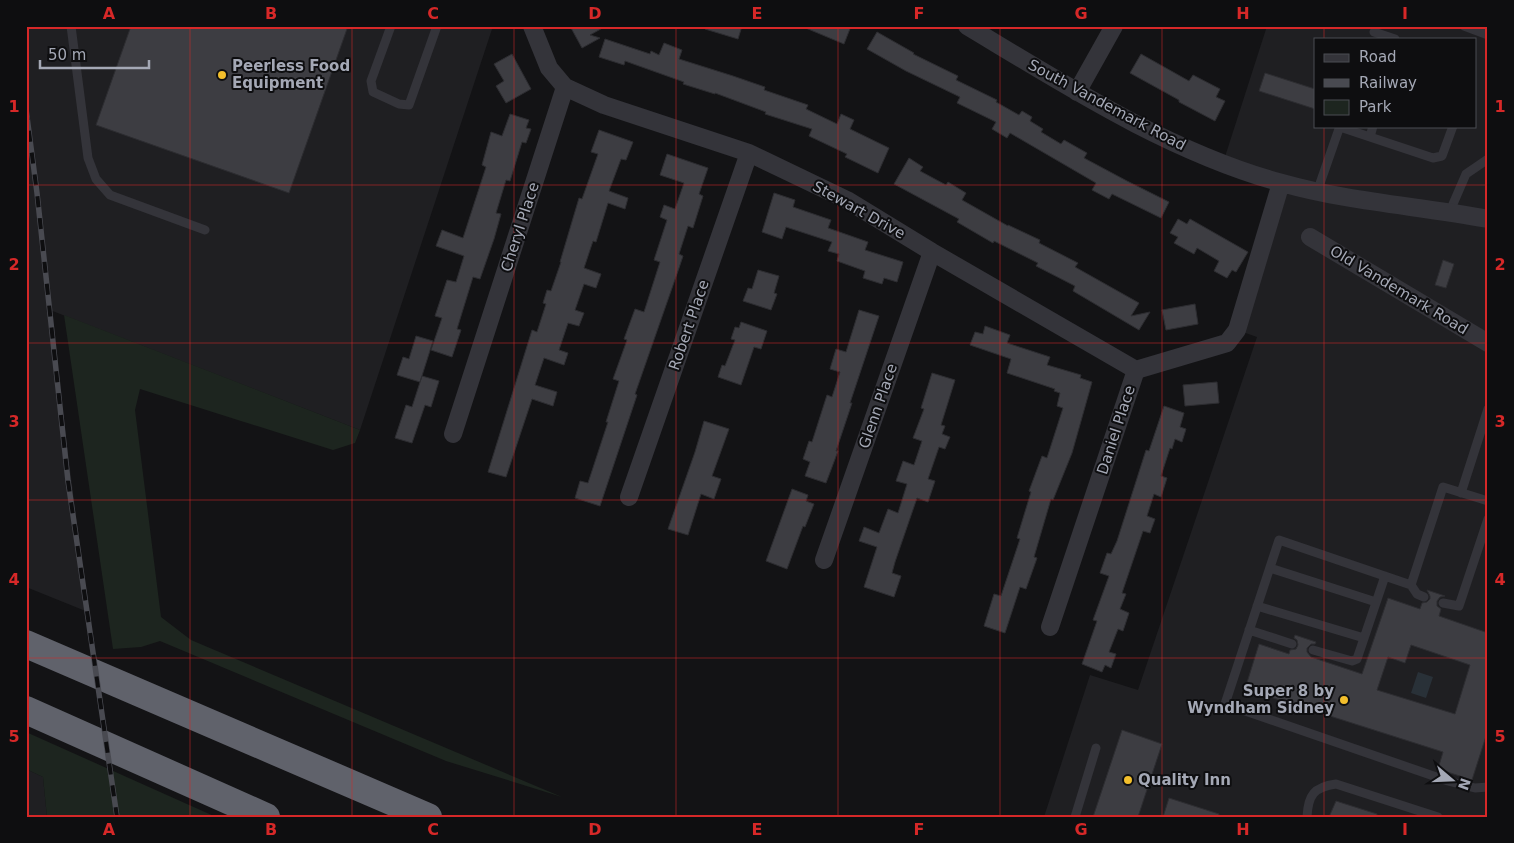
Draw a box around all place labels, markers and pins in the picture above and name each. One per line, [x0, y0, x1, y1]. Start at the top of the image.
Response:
place label: Peerless Food Equipment [232, 57, 350, 92]
marker: Peerless Food Equipment [216, 69, 228, 81]
place label: Super 8 by Wyndham Sidney [1187, 682, 1334, 717]
marker: Super 8 by Wyndham Sidney [1338, 694, 1350, 706]
place label: Quality Inn [1138, 771, 1231, 789]
marker: Quality Inn [1122, 774, 1134, 786]

